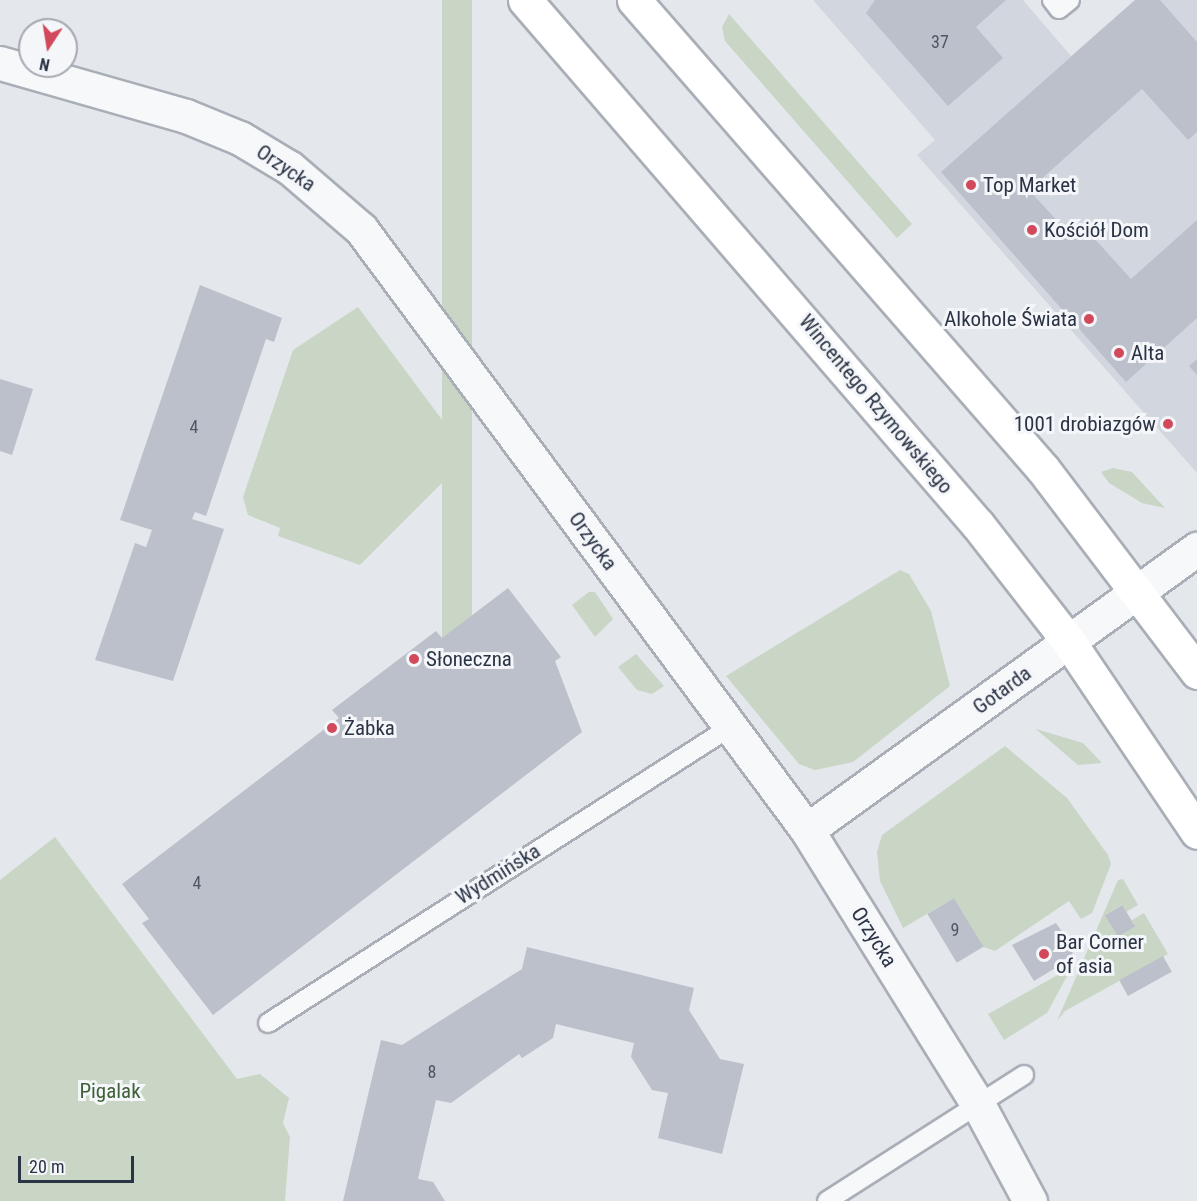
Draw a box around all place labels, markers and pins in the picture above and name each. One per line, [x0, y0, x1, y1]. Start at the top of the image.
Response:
place label: Top Market [983, 172, 1076, 198]
marker: Top Market [964, 178, 978, 192]
place label: Kościół Dom [1044, 217, 1149, 243]
marker: Kościół Dom [1025, 223, 1039, 237]
place label: Alkohole Świata [944, 306, 1077, 332]
marker: Alkohole Świata [1082, 312, 1096, 326]
place label: Alta [1131, 340, 1164, 366]
marker: Alta [1112, 346, 1126, 360]
place label: 1001 drobiazgów [1014, 411, 1156, 437]
marker: 1001 drobiazgów [1161, 417, 1175, 431]
place label: Słoneczna [426, 646, 512, 672]
marker: Słoneczna [407, 652, 421, 666]
place label: Żabka [344, 715, 395, 741]
marker: Żabka [325, 721, 339, 735]
place label: Bar Corner of asia [1056, 929, 1144, 979]
marker: Bar Corner of asia [1037, 947, 1051, 961]

